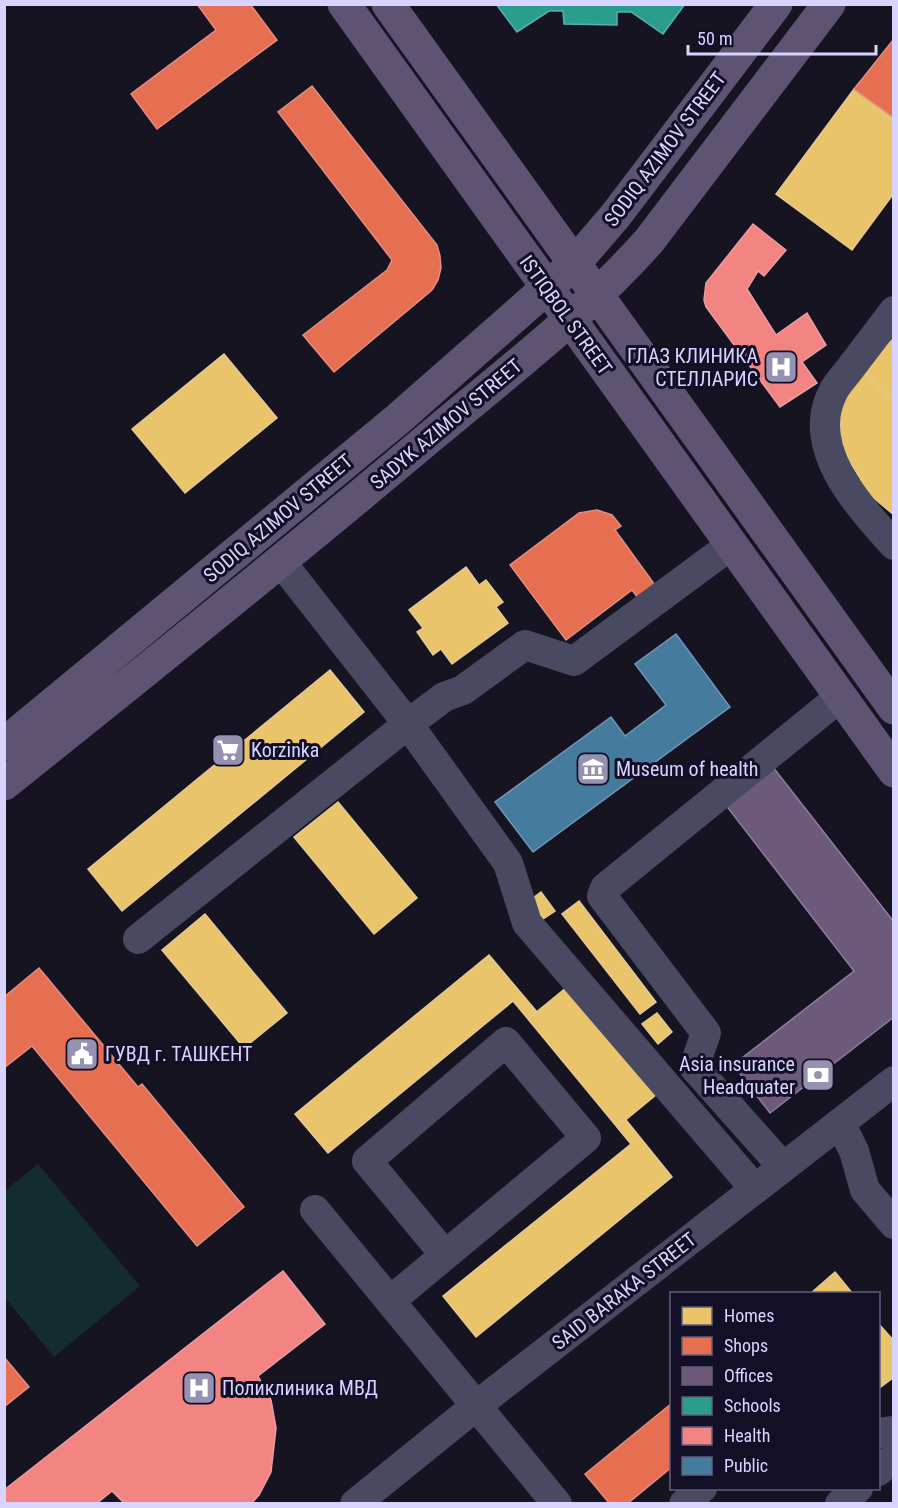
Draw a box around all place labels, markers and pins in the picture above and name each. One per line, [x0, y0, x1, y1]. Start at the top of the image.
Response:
place label: ГЛАЗ КЛИНИКА СТЕЛЛАРИС [627, 344, 758, 391]
hospital icon: ГЛАЗ КЛИНИКА СТЕЛЛАРИС [763, 349, 799, 385]
supermarket icon: Korzinka [210, 732, 246, 768]
place label: Korzinka [251, 738, 319, 762]
museum icon: Museum of health [575, 751, 611, 787]
place label: Museum of health [616, 757, 758, 781]
public building icon: ГУВД г. ТАШКЕНТ [64, 1036, 100, 1072]
place label: ГУВД г. ТАШКЕНТ [105, 1042, 253, 1066]
place label: Asia insurance Headquater [679, 1052, 795, 1099]
bank icon: Asia insurance Headquater [800, 1057, 836, 1093]
hospital icon: Поликлиника МВД [181, 1370, 217, 1406]
place label: Поликлиника МВД [222, 1376, 378, 1400]

